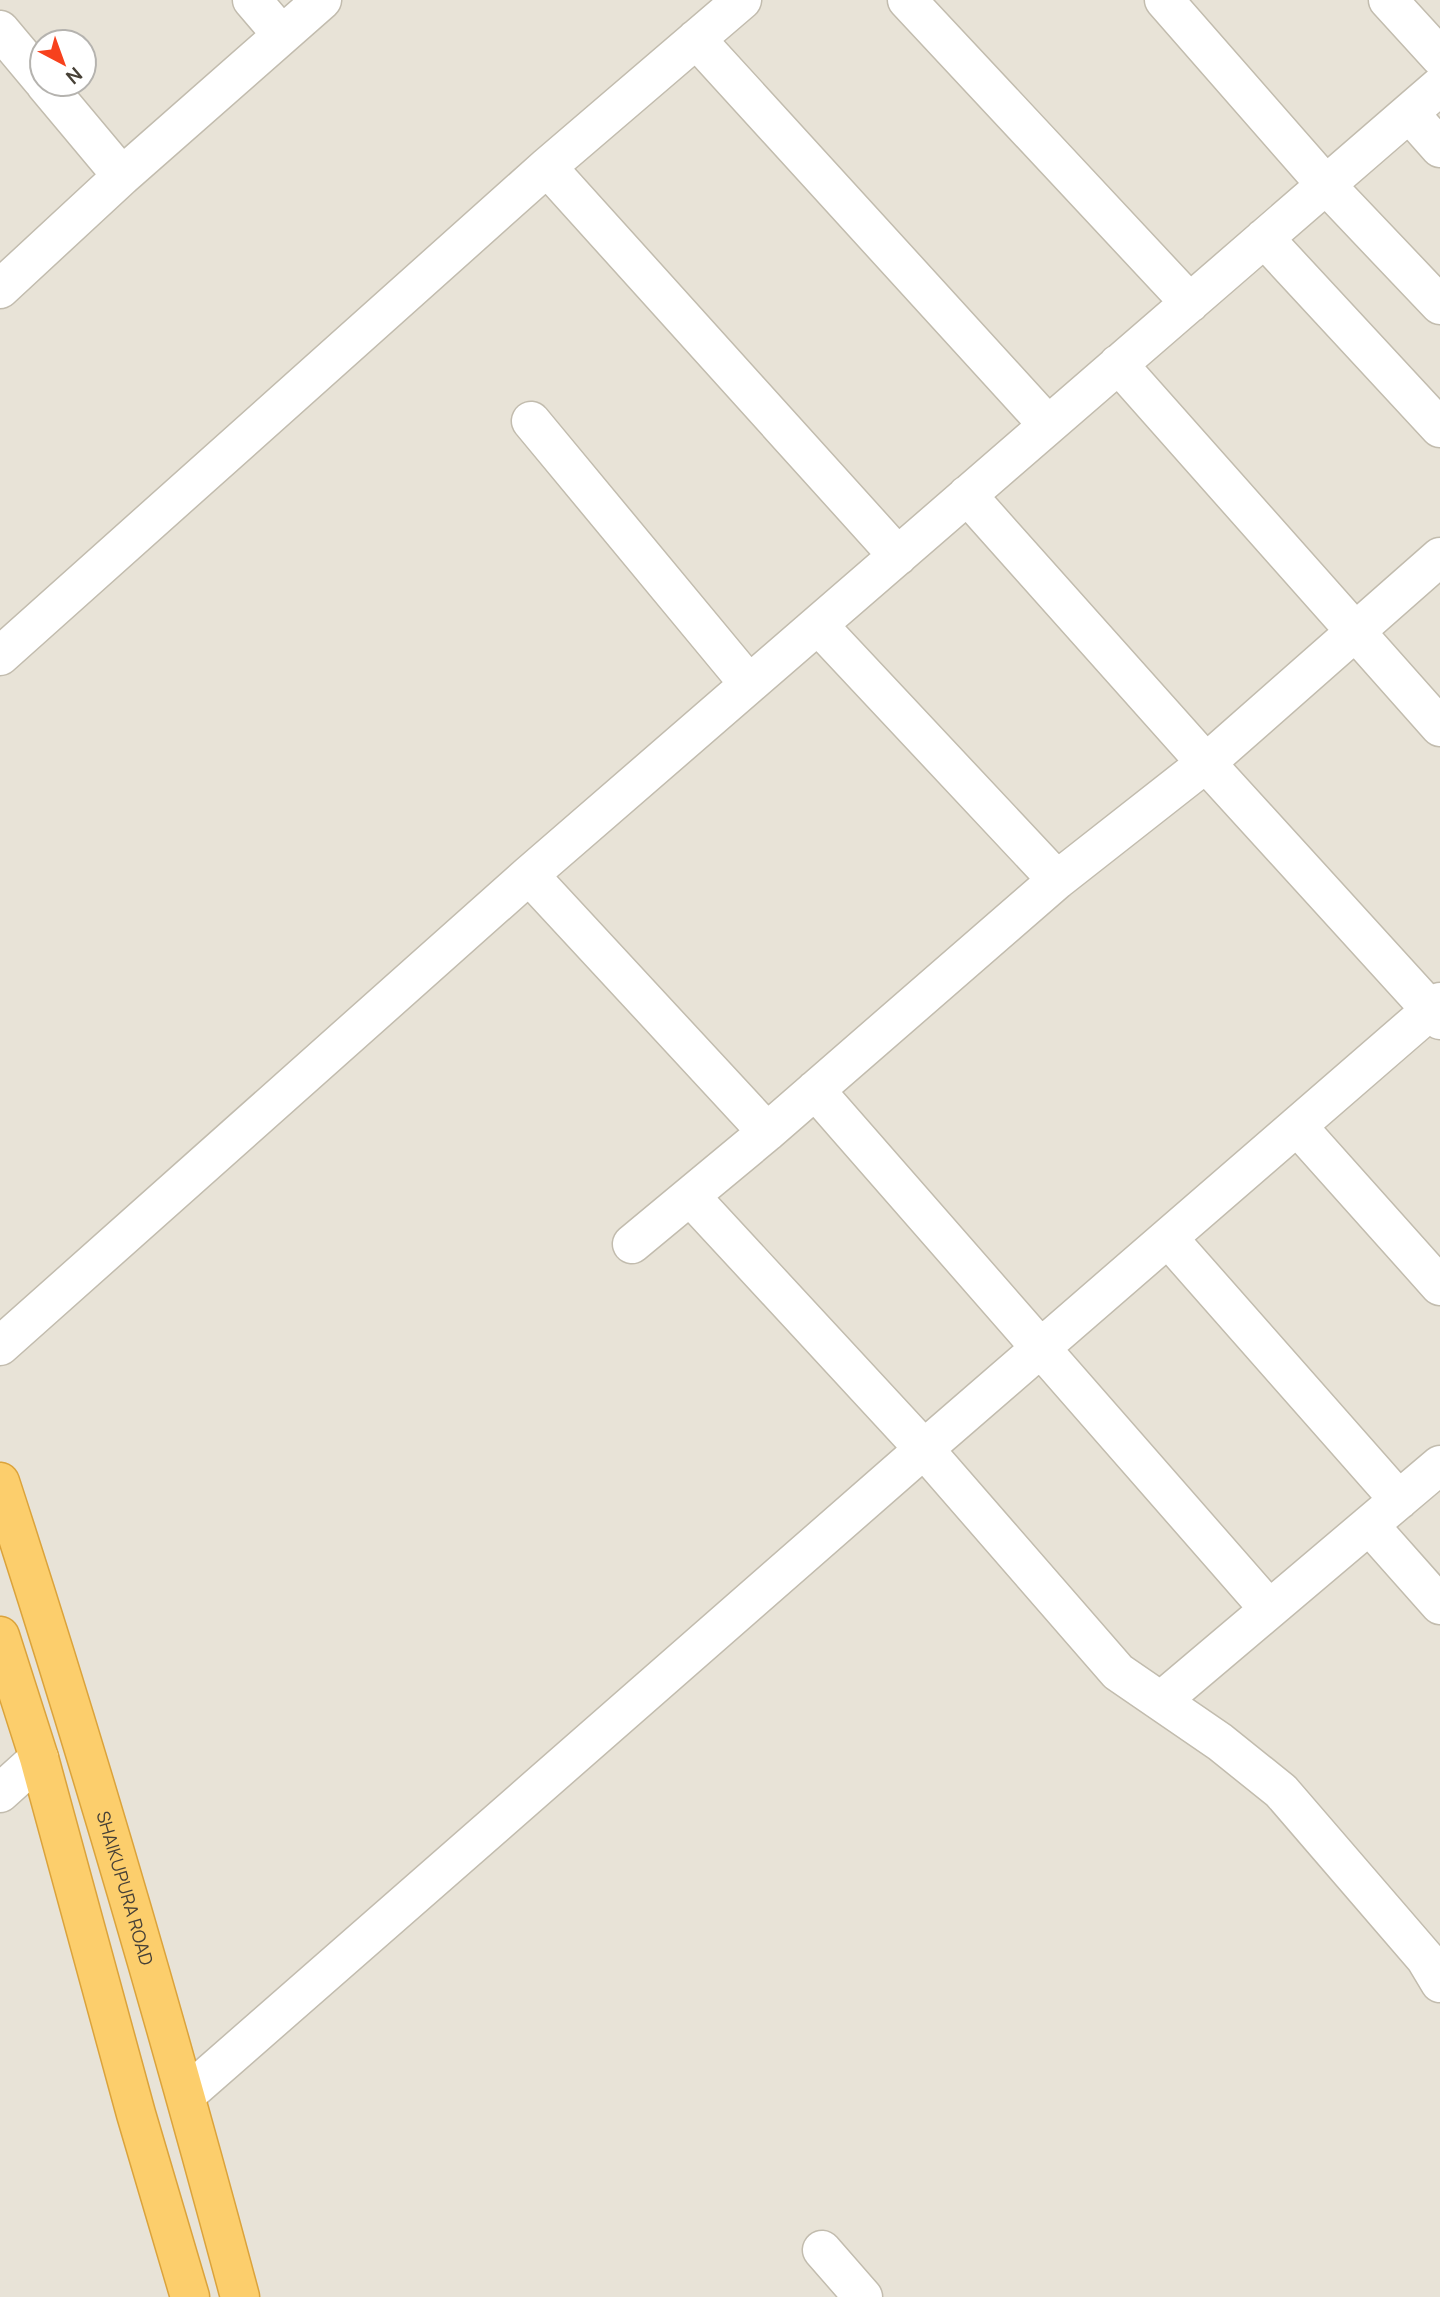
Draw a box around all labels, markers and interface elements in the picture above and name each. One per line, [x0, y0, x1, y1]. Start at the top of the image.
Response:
north arrow [28, 28, 98, 98]
text: N [60, 62, 88, 90]
street label: SHAIKUPURA ROAD [91, 1808, 159, 1968]

